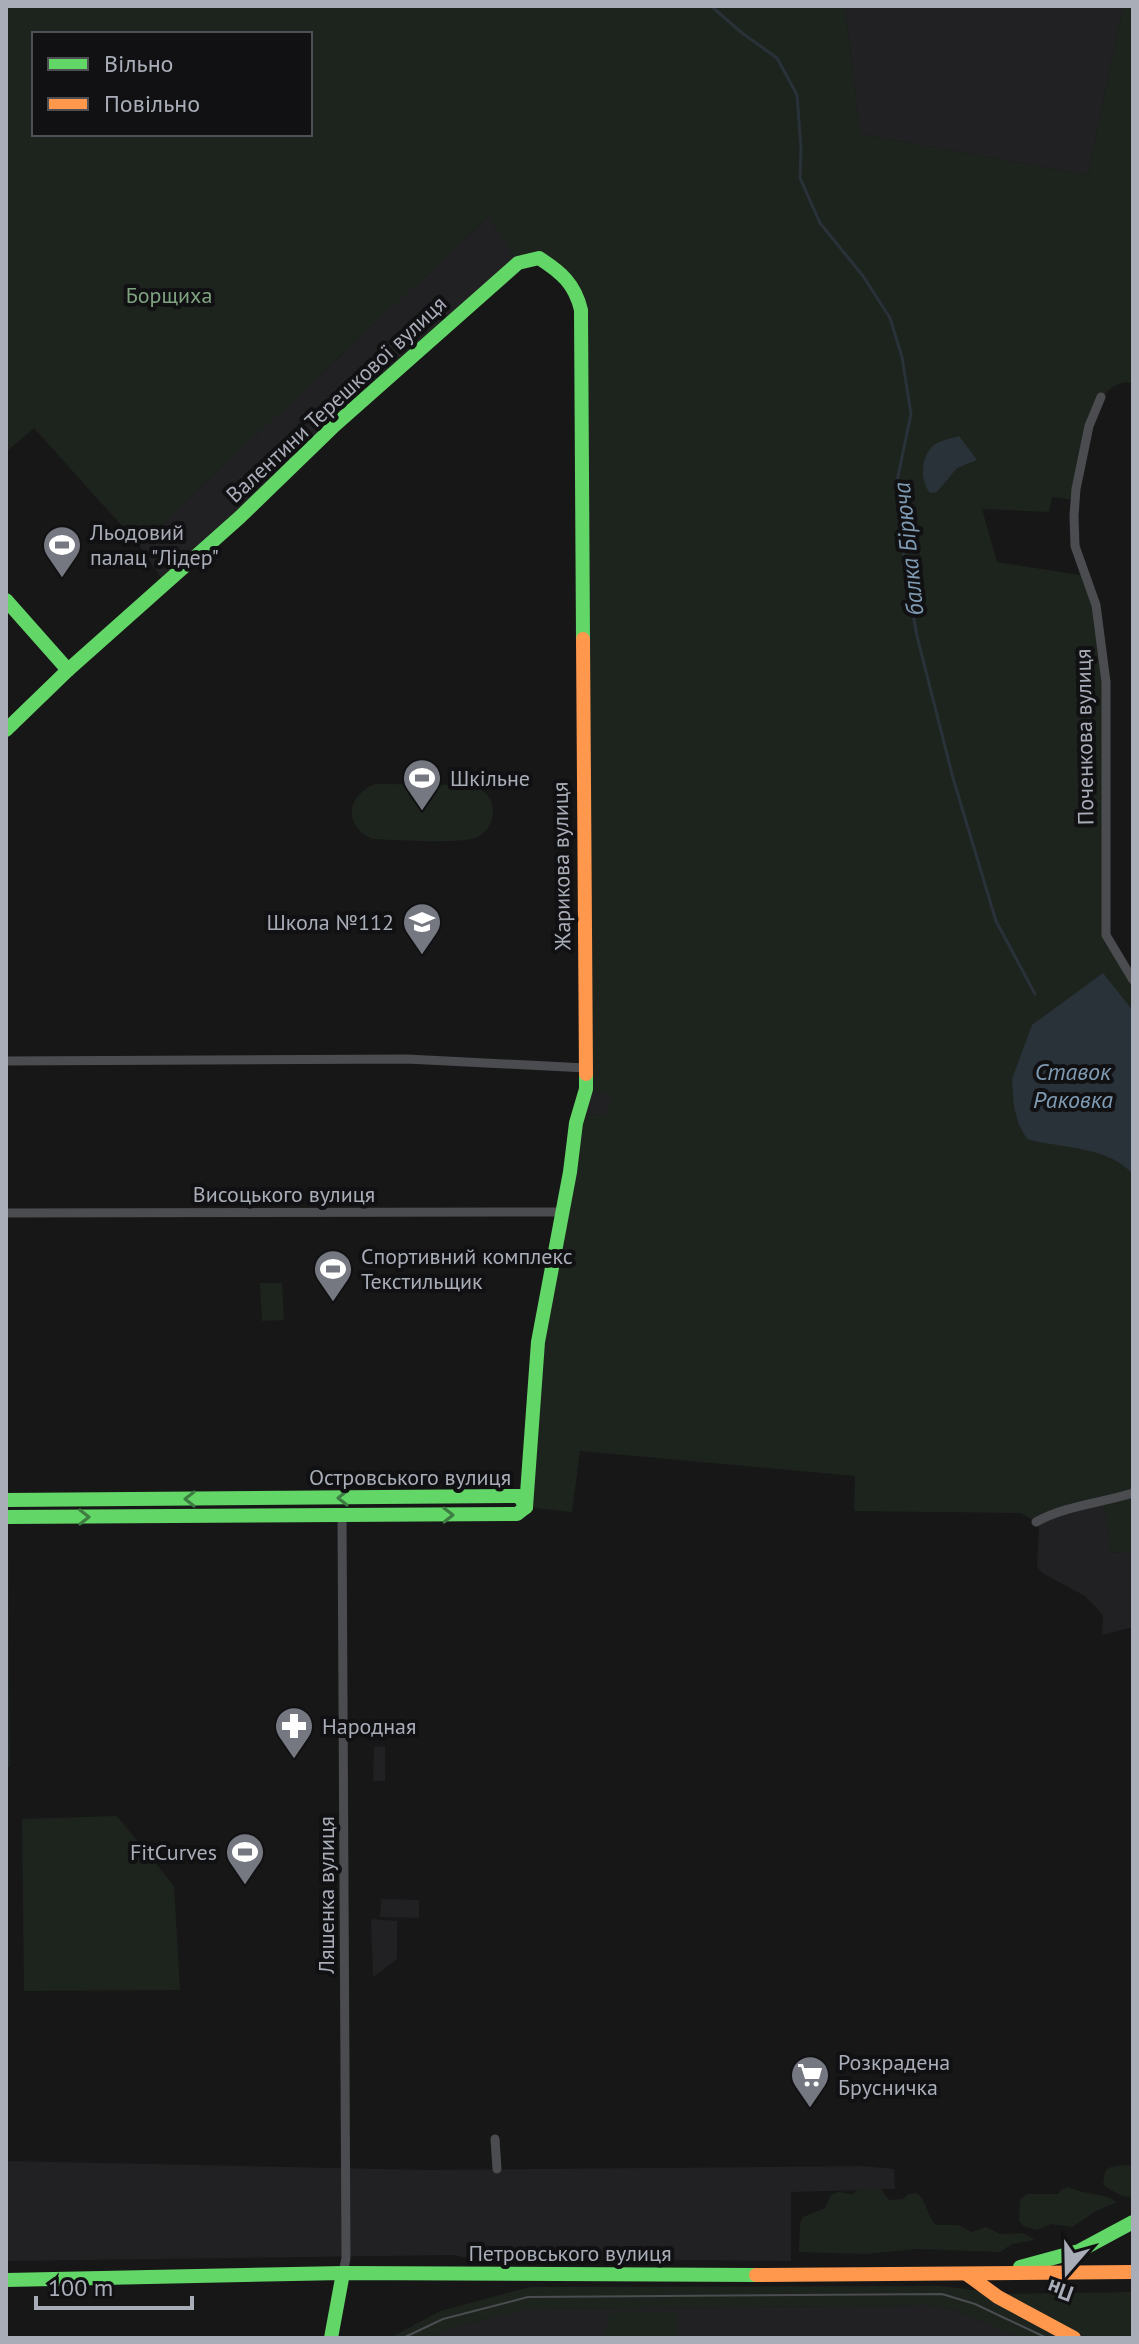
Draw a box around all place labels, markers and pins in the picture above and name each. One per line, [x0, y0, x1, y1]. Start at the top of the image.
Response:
place label: Льодовий палац "Лідер" [89, 518, 219, 571]
sports icon: Льодовий палац "Лідер" [41, 524, 83, 579]
sports icon: Шкільне [401, 757, 443, 812]
place label: Шкільне [450, 764, 530, 792]
school or university icon: Школа №112 [401, 901, 443, 956]
place label: Школа №112 [266, 908, 394, 936]
place label: Спортивний комплекс Текстильщик [361, 1242, 573, 1295]
sports icon: Спортивний комплекс Текстильщик [312, 1248, 354, 1303]
pharmacy icon: Народная [273, 1705, 315, 1760]
place label: Народная [322, 1712, 416, 1740]
sports icon: FitCurves [224, 1831, 266, 1886]
place label: FitCurves [130, 1838, 217, 1866]
place label: Розкрадена Брусничка [838, 2048, 950, 2101]
supermarket icon: Розкрадена Брусничка [789, 2054, 831, 2109]

